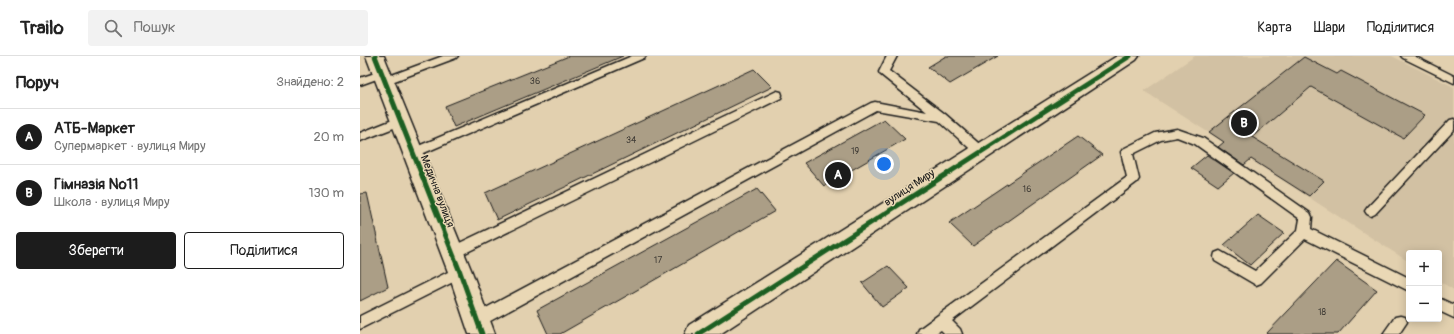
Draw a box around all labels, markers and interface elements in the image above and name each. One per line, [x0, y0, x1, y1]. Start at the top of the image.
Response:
search box [88, 10, 368, 46]
text: Trailo [20, 16, 64, 40]
icon: search [102, 17, 124, 39]
text: Пошук [134, 18, 176, 37]
text: Карта [1257, 19, 1292, 36]
text: Шари [1314, 19, 1345, 36]
text: Поділитися [1367, 19, 1434, 36]
text: Поруч [16, 72, 59, 93]
text: Знайдено: 2 [276, 74, 344, 90]
house number: 36 [530, 76, 540, 87]
pin: B [1231, 108, 1257, 138]
text: АТБ-Маркет [54, 119, 135, 138]
text: A [25, 129, 33, 145]
text: 20 m [313, 129, 344, 145]
house number: 34 [626, 135, 637, 146]
text: Супермаркет · вулиця Миру [54, 138, 205, 154]
house number: 19 [851, 146, 859, 157]
street label: Медична вулиця [418, 153, 457, 229]
your location [874, 154, 894, 174]
pin: A [825, 160, 851, 190]
street label: вулиця Миру [881, 166, 937, 209]
text: Гімназія №11 [54, 175, 138, 194]
house number: 16 [1023, 184, 1031, 195]
text: B [25, 185, 33, 201]
text: 130 m [308, 185, 344, 201]
text: Школа · вулиця Миру [54, 194, 170, 210]
button: Зберегти [16, 232, 176, 269]
button: Поділитися [184, 232, 344, 269]
map controls [1406, 250, 1442, 322]
button: + [1406, 250, 1442, 286]
house number: 17 [654, 255, 662, 266]
button: − [1406, 286, 1442, 322]
house number: 18 [1318, 307, 1326, 318]

